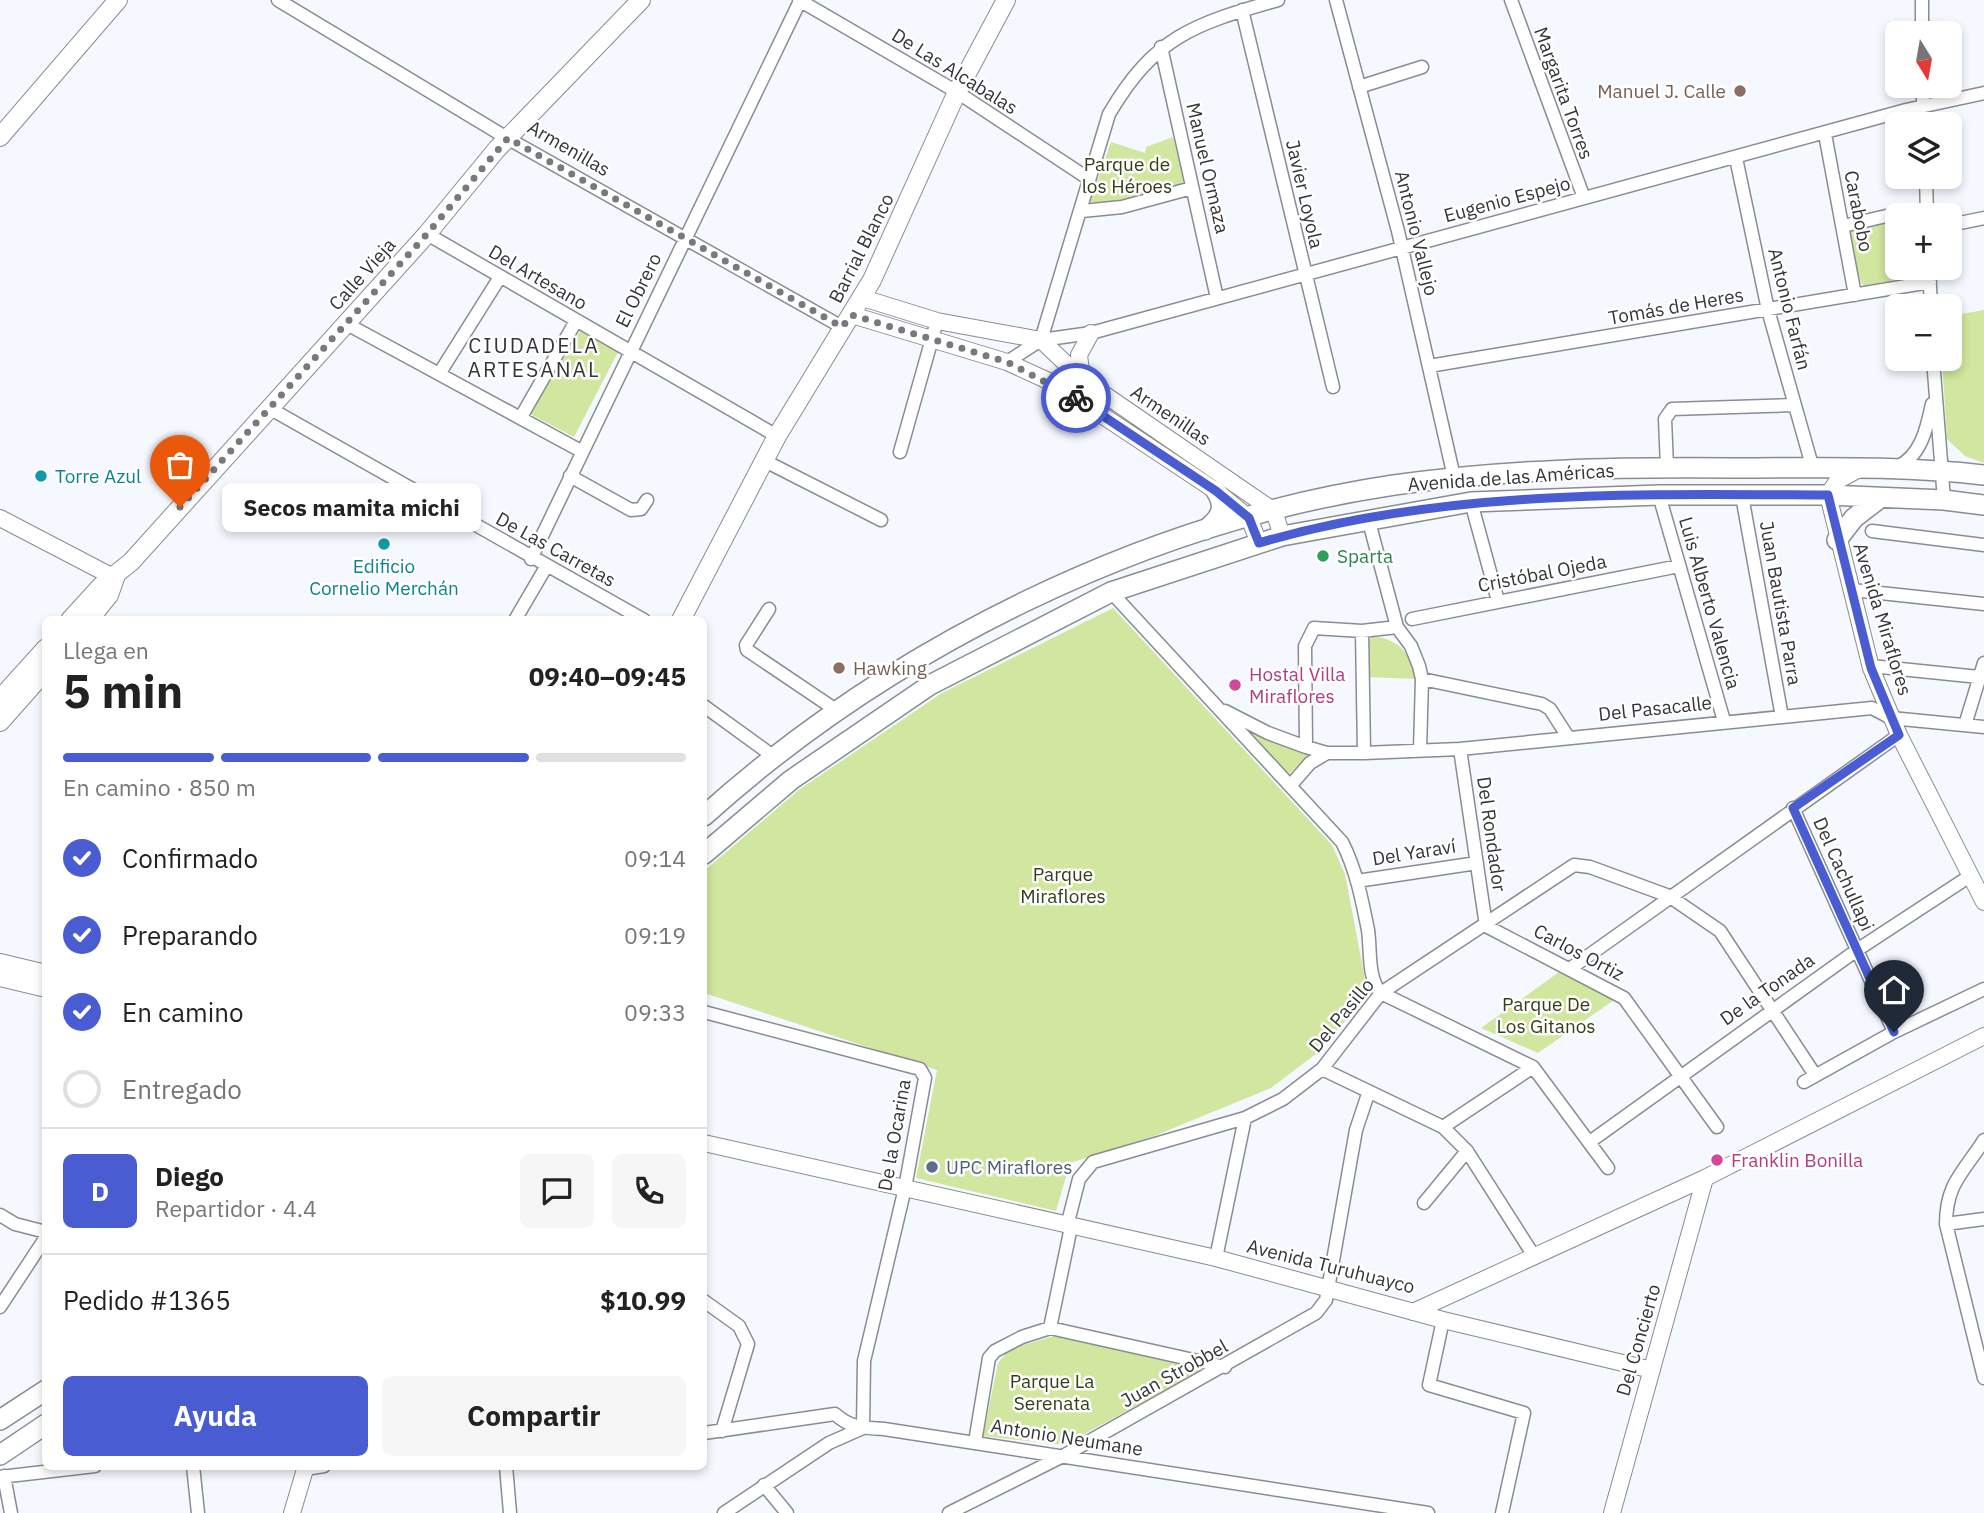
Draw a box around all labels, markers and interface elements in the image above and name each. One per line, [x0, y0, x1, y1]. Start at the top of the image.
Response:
north arrow [1885, 21, 1962, 98]
map controls [1885, 21, 1962, 371]
street label: De Las Alcabalas [888, 23, 1022, 119]
street label: Margarita Torres [1529, 24, 1599, 162]
place label: Manuel J. Calle [1597, 79, 1726, 103]
marker: Manuel J. Calle [1732, 83, 1748, 99]
street label: Manuel Ormaza [1181, 100, 1235, 236]
button: layers [1885, 112, 1962, 189]
street label: Armenillas [523, 115, 615, 181]
street label: Javier Loyola [1281, 137, 1329, 251]
park label: Parque de los Héroes [1082, 152, 1172, 198]
street label: Antonio Vallejo [1390, 168, 1444, 298]
street label: Carabobo [1839, 168, 1879, 254]
street label: Eugenio Espejo [1441, 171, 1573, 227]
street label: Barrial Blanco [823, 189, 899, 307]
button: + [1885, 203, 1962, 280]
street label: Calle Vieja [323, 233, 401, 315]
street label: Del Artesano [484, 239, 592, 315]
street label: Antonio Farfán [1763, 245, 1817, 373]
street label: El Obrero [610, 249, 666, 331]
street label: Tomás de Heres [1606, 282, 1746, 330]
button: − [1885, 294, 1962, 371]
district label: CIUDADELA ARTESANAL [467, 331, 601, 383]
courier [1041, 363, 1111, 433]
icon: bike [1057, 379, 1095, 417]
street label: Armenillas [1126, 380, 1216, 450]
pin [150, 435, 210, 507]
icon: bag [161, 446, 199, 484]
street label: Avenida de las Américas [1407, 458, 1615, 496]
place label: Torre Azul [55, 464, 141, 488]
marker: Torre Azul [33, 468, 49, 484]
callout: Secos mamita michi [222, 482, 481, 532]
text: Secos mamita michi [243, 492, 460, 522]
street label: De Las Carretas [492, 506, 620, 592]
street label: Luis Alberto Valencia [1674, 514, 1746, 692]
street label: Juan Bautista Parra [1755, 519, 1807, 687]
marker: Edificio Cornelio Merchán [376, 536, 392, 552]
street label: Avenida Miraflores [1848, 540, 1918, 698]
place label: Sparta [1337, 544, 1393, 568]
marker: Sparta [1315, 548, 1331, 564]
street label: Cristóbal Ojeda [1476, 549, 1608, 597]
place label: Edificio Cornelio Merchán [309, 554, 459, 600]
text: Llega en [63, 635, 149, 665]
place label: Hawking [853, 656, 927, 680]
text: 09:40–09:45 [529, 659, 686, 693]
marker: Hawking [831, 660, 847, 676]
text: 5 min [63, 661, 183, 721]
place label: Hostal Villa Miraflores [1249, 662, 1345, 708]
marker: Hostal Villa Miraflores [1227, 677, 1243, 693]
street label: Del Pasacalle [1597, 690, 1713, 726]
text: En camino · 850 m [63, 772, 256, 802]
street label: Del Rondador [1472, 775, 1512, 893]
street label: Del Cachullapi [1808, 813, 1880, 935]
street label: Del Yaraví [1370, 834, 1458, 870]
icon: check [63, 839, 101, 877]
text: Confirmado [122, 841, 258, 875]
text: 09:14 [624, 843, 686, 873]
park label: Parque Miraflores [1020, 862, 1106, 908]
icon: check [63, 916, 101, 954]
text: Preparando [122, 918, 258, 952]
street label: Carlos Ortiz [1530, 918, 1629, 986]
text: 09:19 [624, 920, 686, 950]
street label: De la Tonada [1715, 948, 1819, 1030]
pin [1864, 960, 1924, 1032]
icon: home [1875, 971, 1913, 1009]
street label: Del Pasillo [1303, 973, 1379, 1057]
park label: Parque De Los Gitanos [1496, 992, 1596, 1038]
icon: check [63, 993, 101, 1031]
text: En camino [122, 995, 244, 1029]
text: 09:33 [624, 997, 686, 1027]
text: Entregado [122, 1072, 242, 1106]
street label: De la Ocarina [872, 1077, 916, 1193]
place label: Franklin Bonilla [1731, 1148, 1863, 1172]
marker: Franklin Bonilla [1709, 1152, 1725, 1168]
button: chat [520, 1154, 594, 1228]
button: phone [612, 1154, 686, 1228]
place label: UPC Miraflores [946, 1155, 1072, 1179]
text: Diego [155, 1159, 224, 1193]
marker: UPC Miraflores [924, 1159, 940, 1175]
text: D [91, 1174, 109, 1208]
text: Repartidor · 4.4 [155, 1193, 317, 1223]
street label: Avenida Turuhuayco [1245, 1234, 1417, 1298]
street label: Del Concierto [1611, 1281, 1665, 1399]
text: Pedido #1365 [63, 1283, 231, 1317]
text: $10.99 [600, 1283, 686, 1317]
street label: Juan Strobbel [1116, 1334, 1232, 1412]
park label: Parque La Serenata [1010, 1369, 1094, 1415]
button: Ayuda [63, 1376, 368, 1456]
button: Compartir [382, 1376, 686, 1456]
street label: Antonio Neumane [989, 1413, 1145, 1461]

